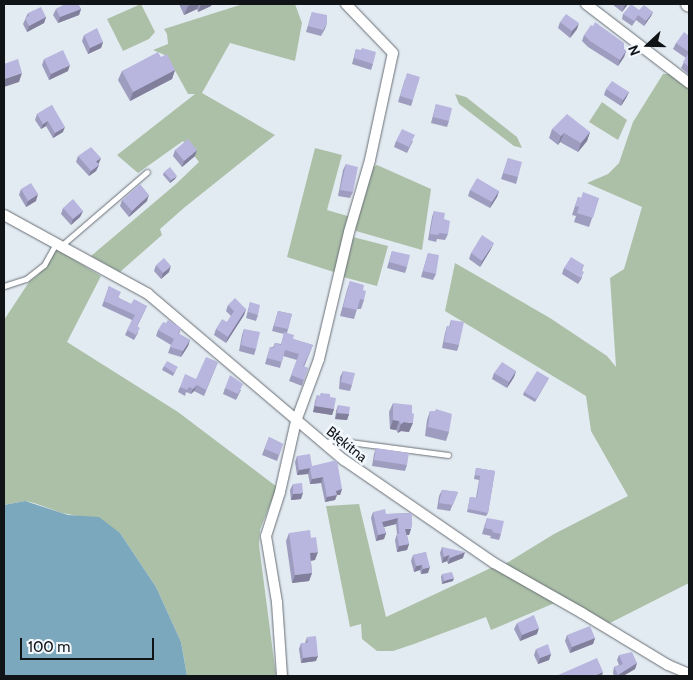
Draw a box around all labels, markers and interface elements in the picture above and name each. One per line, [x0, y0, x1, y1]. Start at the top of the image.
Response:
north arrow [623, 20, 673, 70]
text: N [624, 43, 644, 58]
street label: Błękitna [323, 423, 371, 465]
scale bar [22, 628, 156, 660]
text: 100 m [28, 638, 70, 656]

